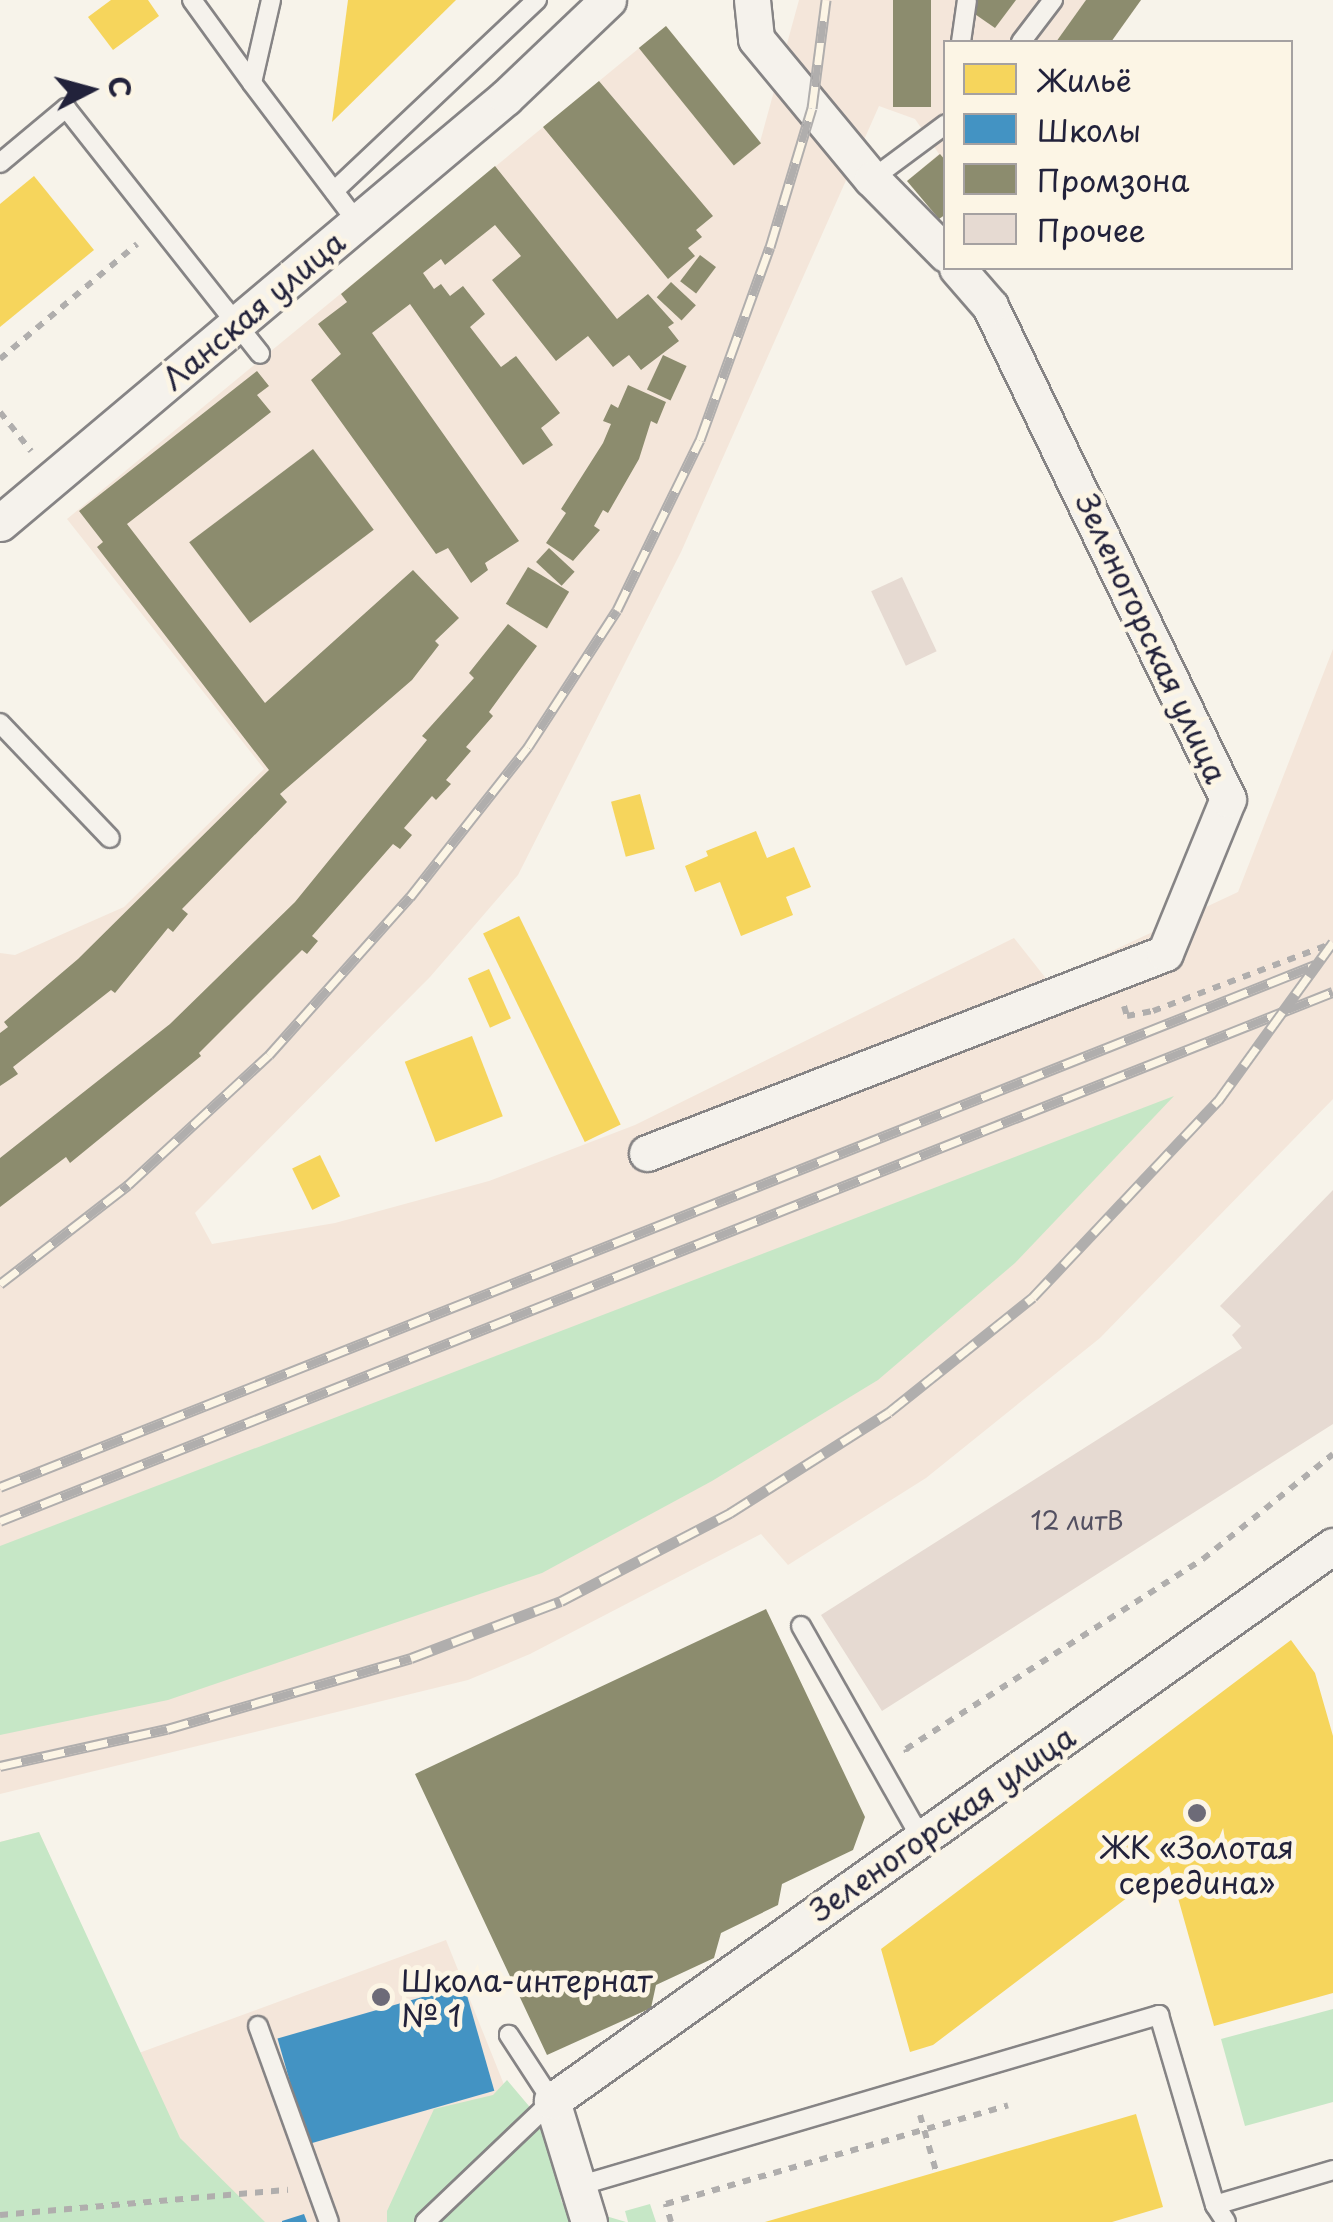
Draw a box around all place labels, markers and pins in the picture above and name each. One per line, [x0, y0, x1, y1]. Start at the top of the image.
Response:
marker: ЖК «Золотая середина» [1186, 1802, 1208, 1824]
place label: ЖК «Золотая середина» [1099, 1829, 1295, 1900]
place label: Школа-интернат № 1 [401, 1962, 652, 2032]
marker: Школа-интернат № 1 [370, 1986, 392, 2008]

